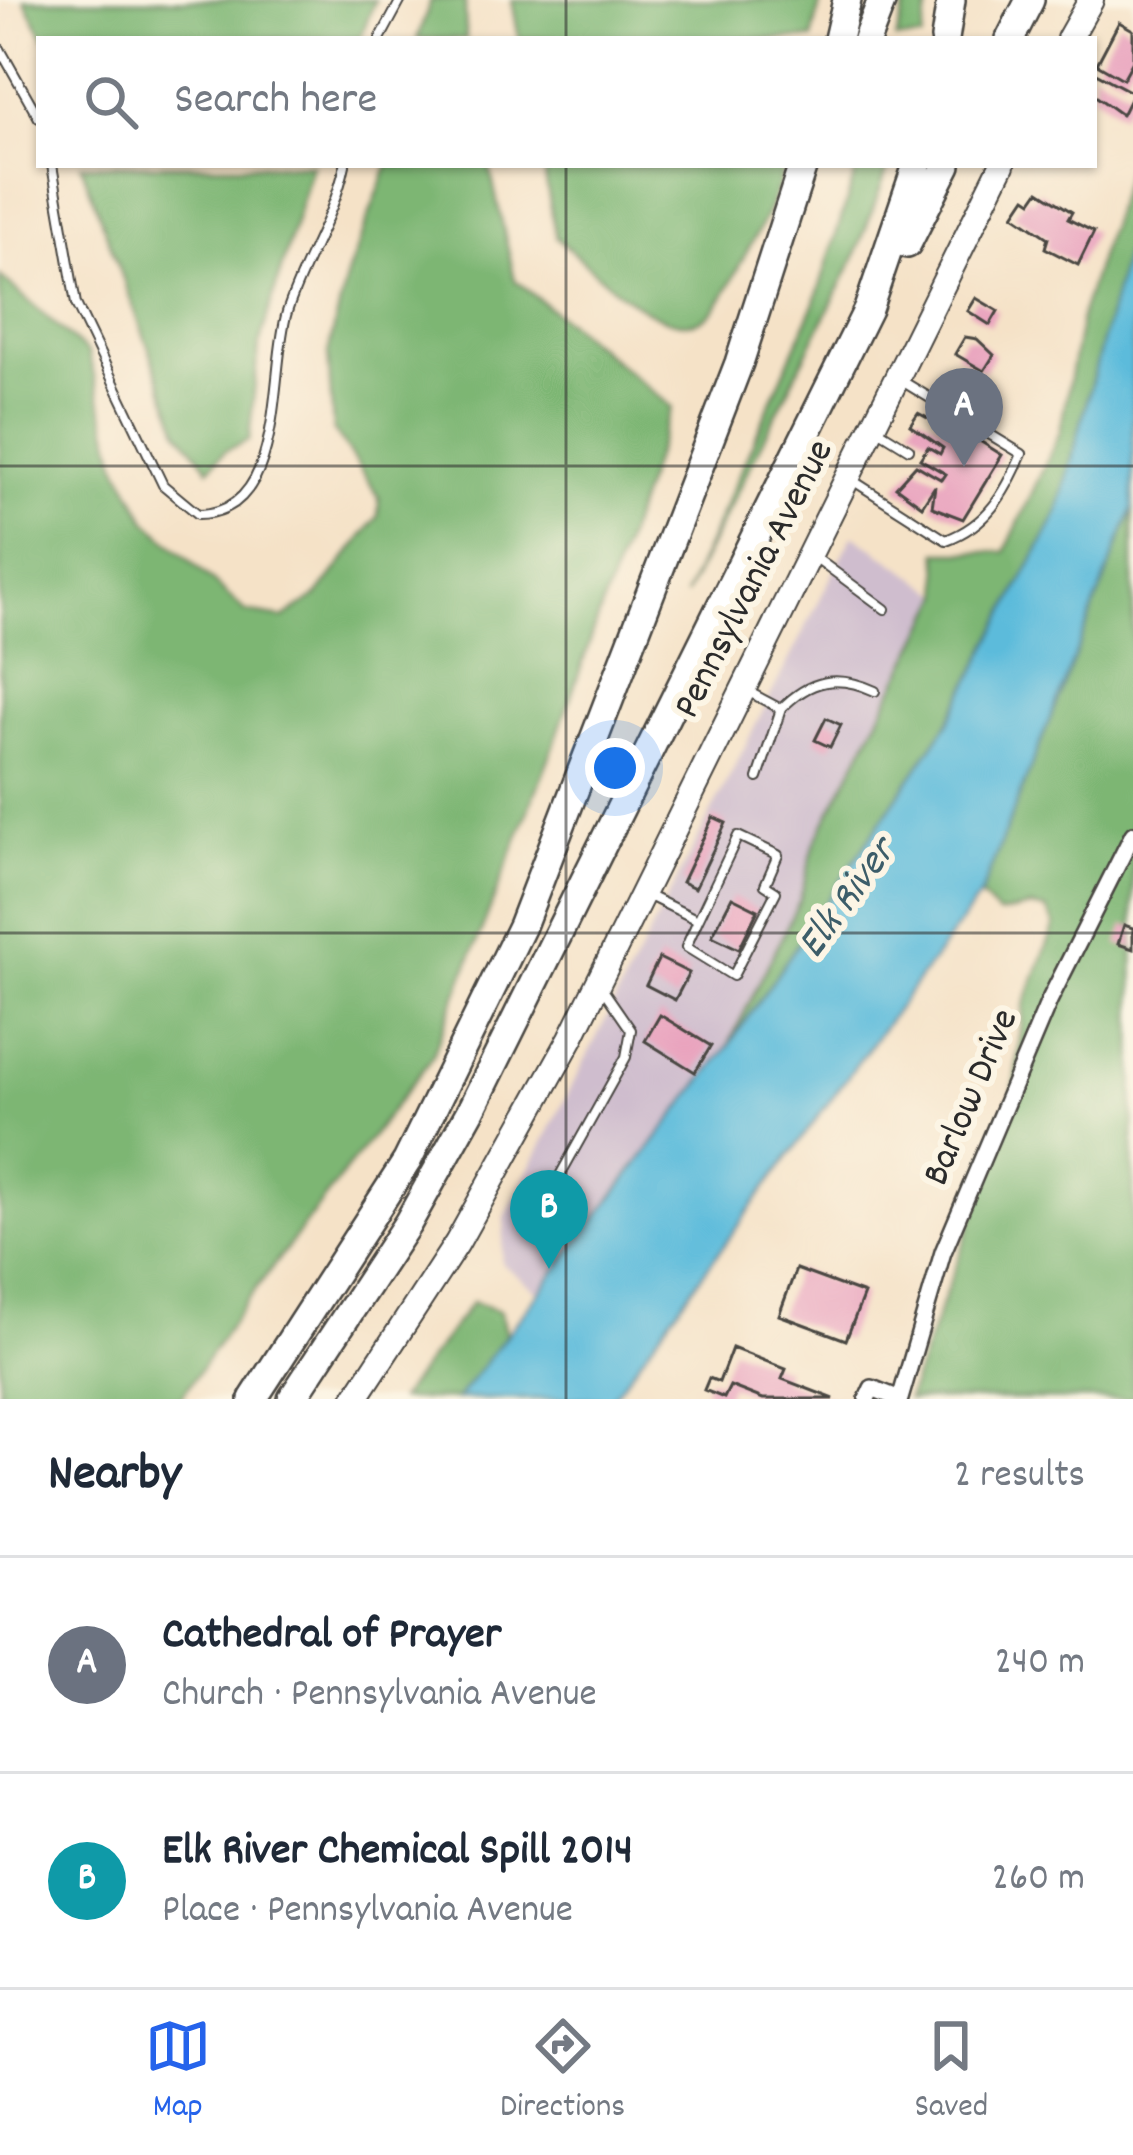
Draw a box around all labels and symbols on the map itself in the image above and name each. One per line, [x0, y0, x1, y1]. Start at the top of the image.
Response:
pin: A [925, 368, 1003, 467]
street label: Pennsylvania Avenue [662, 431, 850, 729]
your location [585, 738, 645, 798]
water label: Elk River [785, 824, 916, 972]
street label: Barlow Drive [911, 1001, 1035, 1195]
pin: B [510, 1170, 588, 1269]

